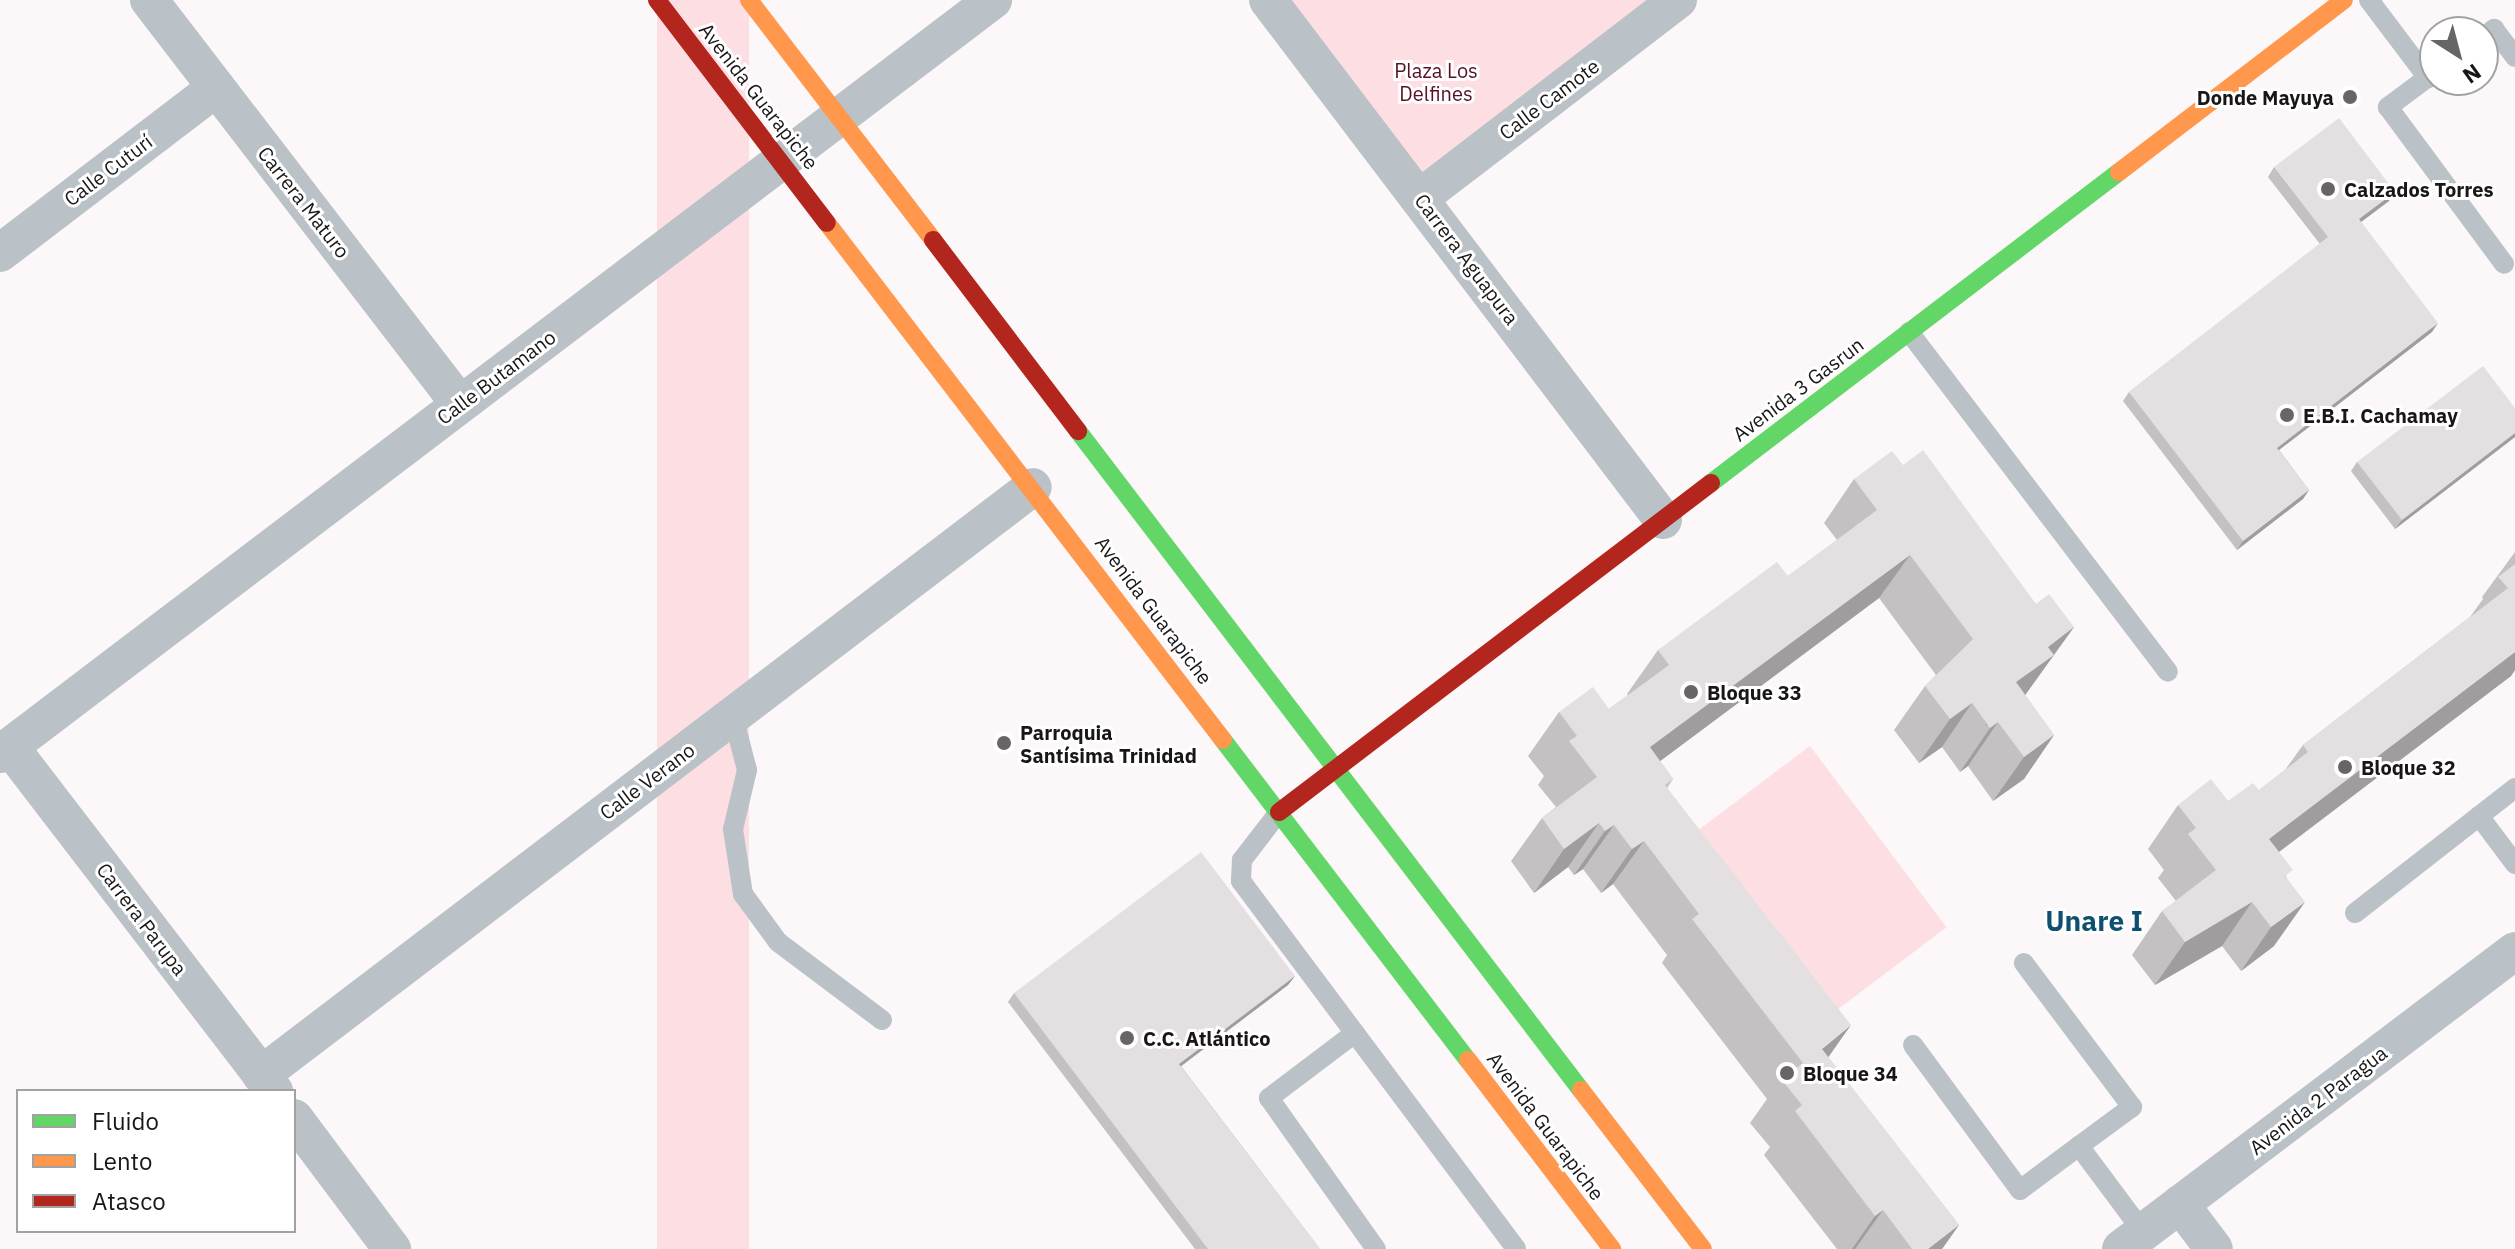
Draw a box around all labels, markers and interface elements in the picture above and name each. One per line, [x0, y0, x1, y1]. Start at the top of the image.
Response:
north arrow [2419, 16, 2499, 96]
street label: Avenida Guarapiche [694, 18, 824, 174]
street label: Calle Camote [1494, 54, 1604, 144]
park label: Plaza Los Delfines [1394, 58, 1478, 105]
text: N [2457, 58, 2487, 91]
place label: Donde Mayuya [2197, 85, 2334, 109]
marker: Donde Mayuya [2341, 88, 2359, 106]
street label: Calle Cuturí [59, 129, 157, 211]
street label: Carrera Maturo [253, 141, 355, 263]
place label: Calzados Torres [2344, 177, 2494, 201]
marker: Calzados Torres [2319, 180, 2337, 198]
street label: Carrera Aguapura [1410, 189, 1524, 329]
street label: Calle Butamano [432, 325, 560, 429]
street label: Avenida 3 Gasrun [1728, 332, 1868, 446]
place label: E.B.I. Cachamay [2303, 403, 2458, 427]
marker: E.B.I. Cachamay [2278, 406, 2296, 424]
street label: Avenida Guarapiche [1090, 531, 1218, 689]
place label: Bloque 33 [1707, 680, 1802, 704]
marker: Bloque 33 [1682, 683, 1700, 701]
place label: Parroquia Santísima Trinidad [1020, 720, 1197, 767]
marker: Parroquia Santísima Trinidad [995, 734, 1013, 752]
street label: Calle Verano [595, 738, 699, 824]
place label: Bloque 32 [2361, 755, 2456, 779]
marker: Bloque 32 [2336, 758, 2354, 776]
street label: Carrera Parupa [92, 858, 192, 980]
district label: Unare I [2045, 904, 2143, 938]
place label: C.C. Atlántico [1143, 1026, 1271, 1050]
marker: C.C. Atlántico [1118, 1029, 1136, 1047]
street label: Avenida 2 Paragua [2244, 1040, 2392, 1160]
street label: Avenida Guarapiche [1482, 1047, 1610, 1205]
place label: Bloque 34 [1803, 1061, 1898, 1085]
marker: Bloque 34 [1778, 1064, 1796, 1082]
legend [16, 1089, 296, 1233]
text: Fluido [92, 1105, 159, 1137]
text: Lento [92, 1145, 152, 1177]
text: Atasco [92, 1185, 166, 1217]

